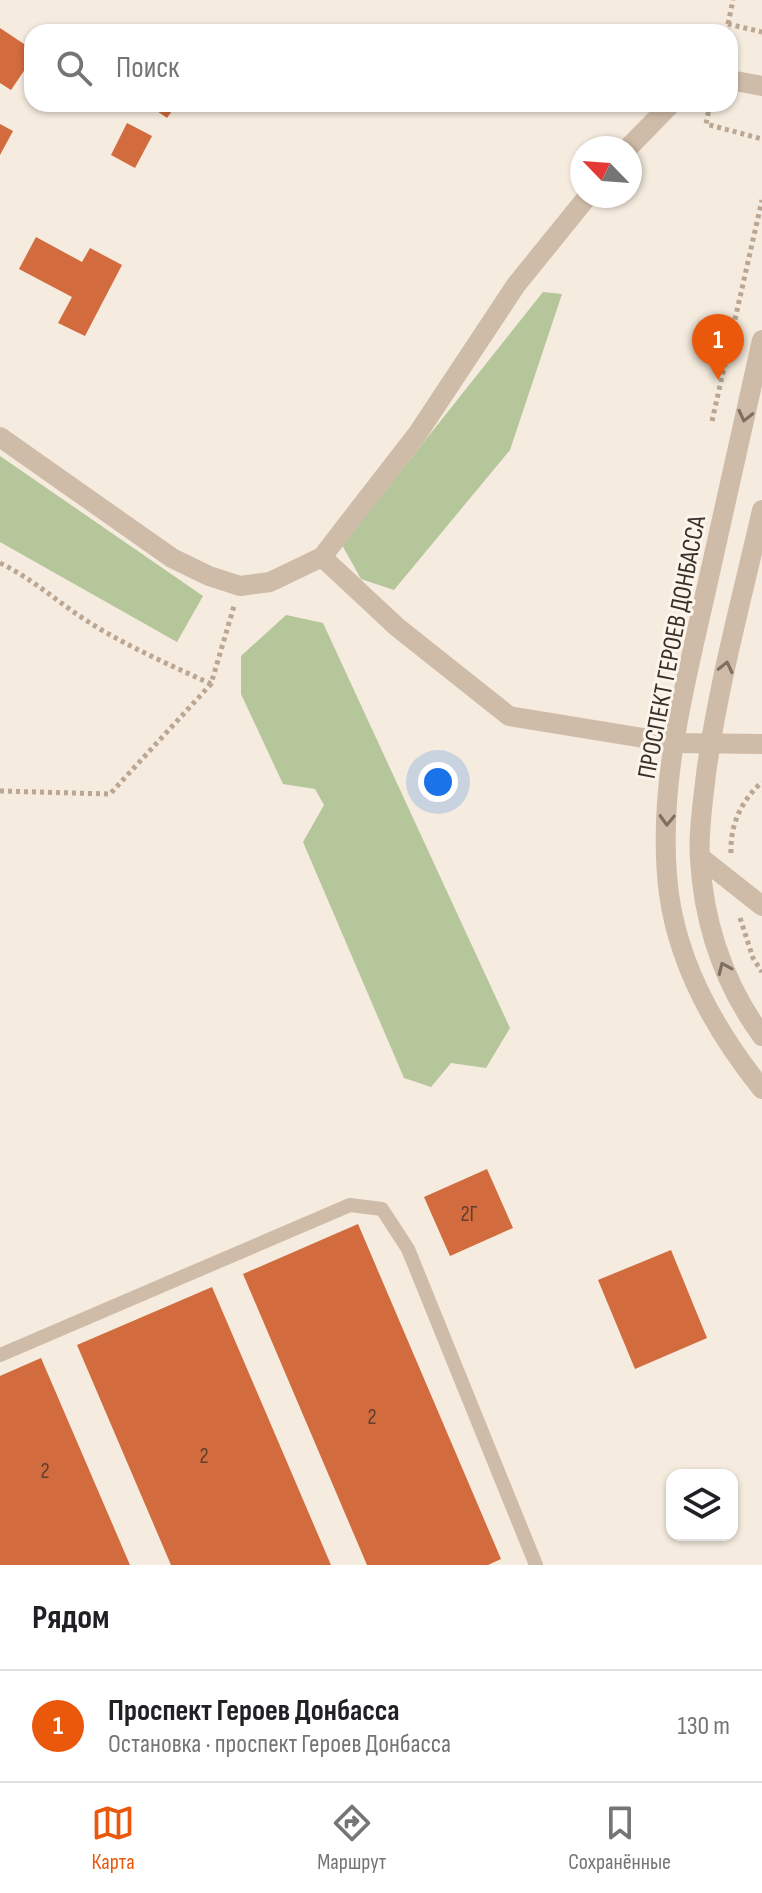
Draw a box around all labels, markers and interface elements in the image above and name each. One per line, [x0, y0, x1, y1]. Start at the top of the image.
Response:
search box [24, 24, 738, 112]
icon: search [52, 46, 96, 90]
text: Поиск [116, 50, 179, 86]
north arrow [570, 136, 642, 208]
pin: 1 [692, 314, 744, 380]
one-way arrow [737, 409, 754, 423]
street label: ПРОСПЕКТ ГЕРОЕВ ДОНБАССА [632, 512, 713, 781]
one-way arrow [717, 661, 734, 674]
your location [418, 762, 458, 802]
one-way arrow [659, 814, 676, 827]
one-way arrow [718, 962, 734, 977]
house number: 2Г [460, 1201, 478, 1228]
house number: 2 [367, 1404, 377, 1431]
house number: 2 [199, 1443, 209, 1470]
house number: 2 [40, 1458, 50, 1485]
map controls [666, 1469, 738, 1541]
button: layers [666, 1469, 738, 1541]
text: Рядом [32, 1597, 110, 1638]
text: Проспект Героев Донбасса [108, 1693, 399, 1729]
text: 1 [53, 1711, 63, 1742]
text: 130 m [678, 1711, 730, 1742]
text: Остановка · проспект Героев Донбасса [108, 1729, 451, 1760]
tab: Карта [91, 1801, 135, 1876]
tab: Маршрут [317, 1801, 386, 1876]
tab: Сохранённые [568, 1801, 671, 1876]

